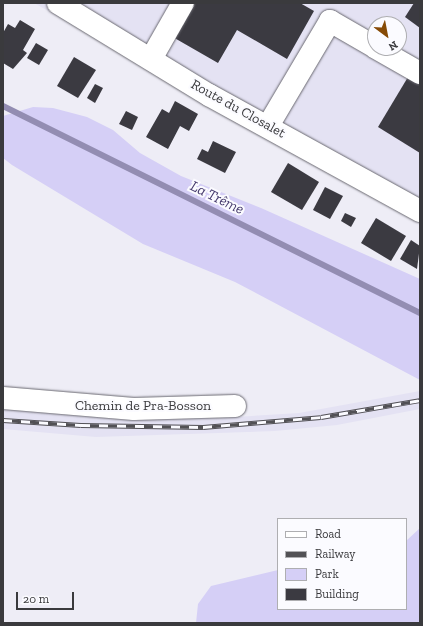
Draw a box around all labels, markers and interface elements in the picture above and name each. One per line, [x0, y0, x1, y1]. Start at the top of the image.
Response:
north arrow [367, 16, 407, 56]
text: N [386, 38, 400, 53]
street label: Route du Closalet [188, 76, 288, 142]
water label: La Trême [187, 177, 247, 219]
street label: Chemin de Pra-Bosson [75, 398, 211, 414]
legend [277, 518, 407, 610]
text: Road [315, 527, 341, 541]
text: Railway [315, 547, 356, 561]
text: Park [315, 567, 339, 581]
scale bar [18, 584, 76, 610]
text: Building [315, 587, 359, 601]
text: 20 m [23, 592, 49, 606]

